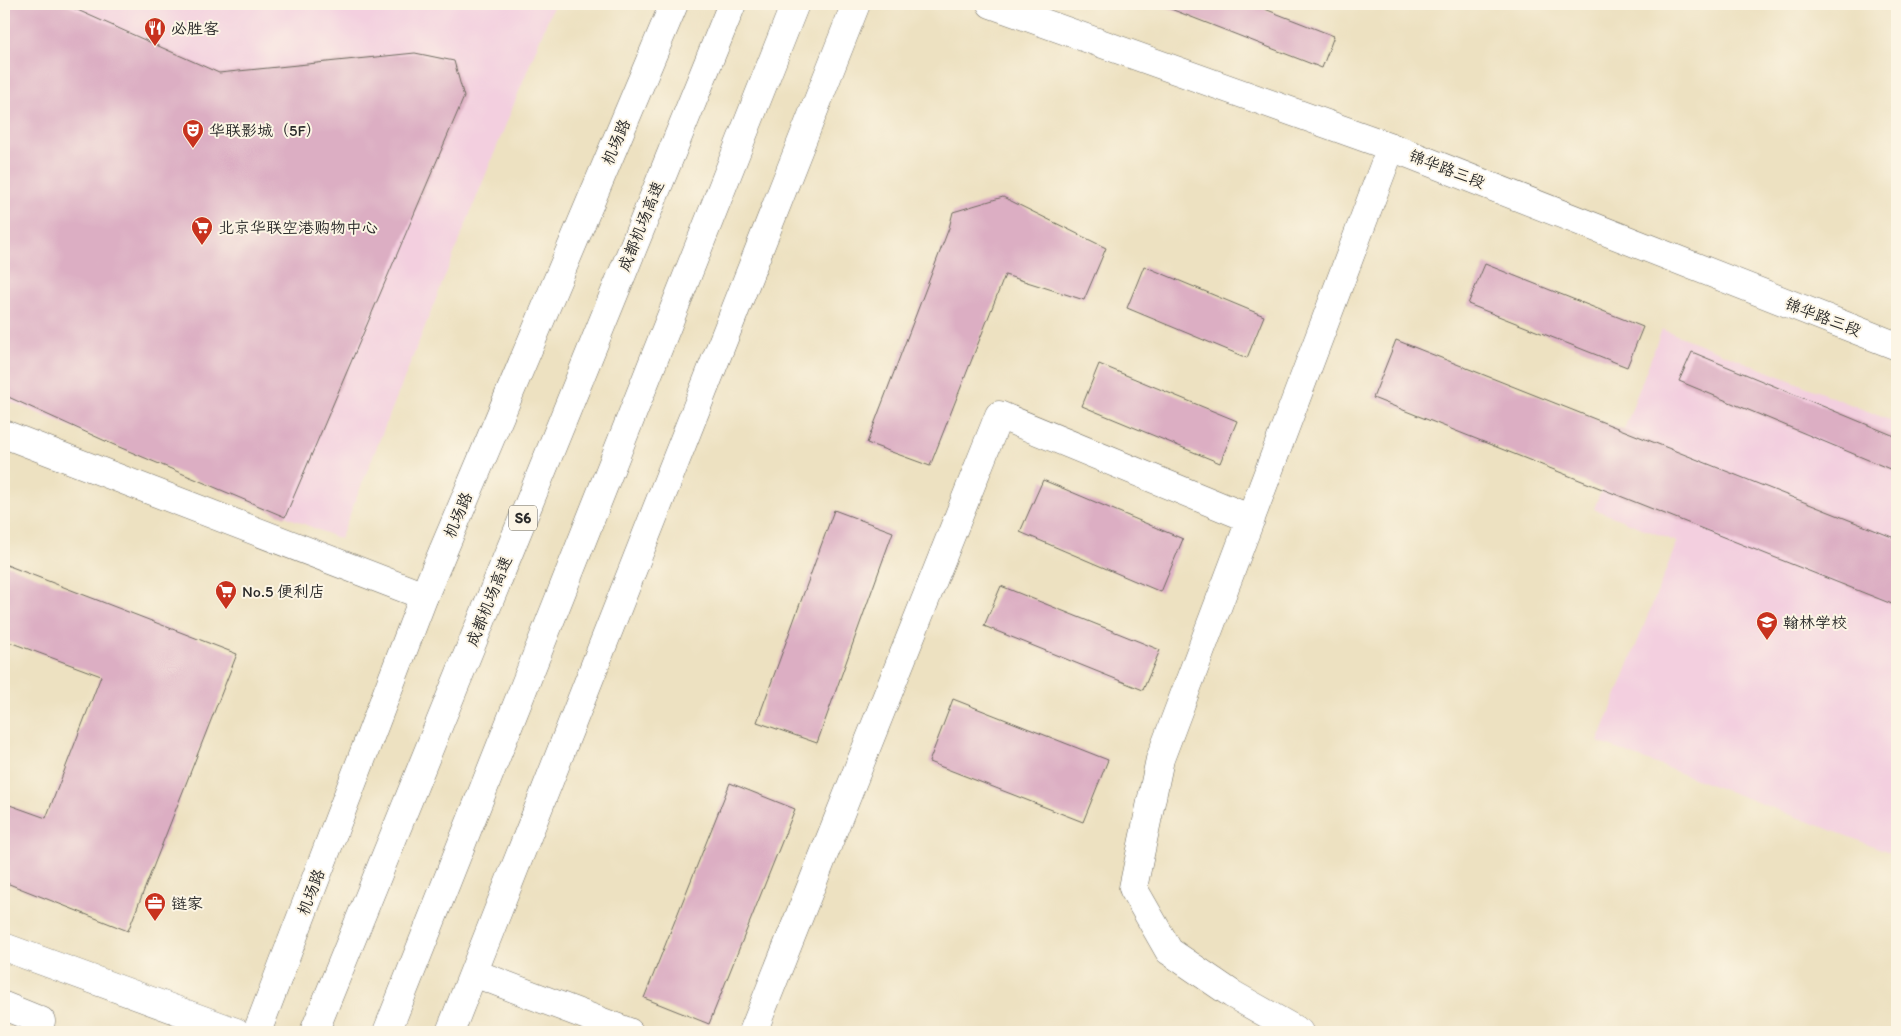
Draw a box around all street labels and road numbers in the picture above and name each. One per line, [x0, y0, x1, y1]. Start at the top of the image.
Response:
street label: 机场路 [598, 116, 634, 168]
street label: 锦华路三段 [1406, 146, 1488, 192]
street label: 成都机场高速 [614, 178, 668, 274]
street label: 锦华路三段 [1782, 294, 1864, 340]
street label: 机场路 [440, 489, 476, 541]
road number: S6 [509, 506, 537, 530]
street label: 成都机场高速 [462, 553, 516, 649]
street label: 机场路 [294, 866, 328, 918]

